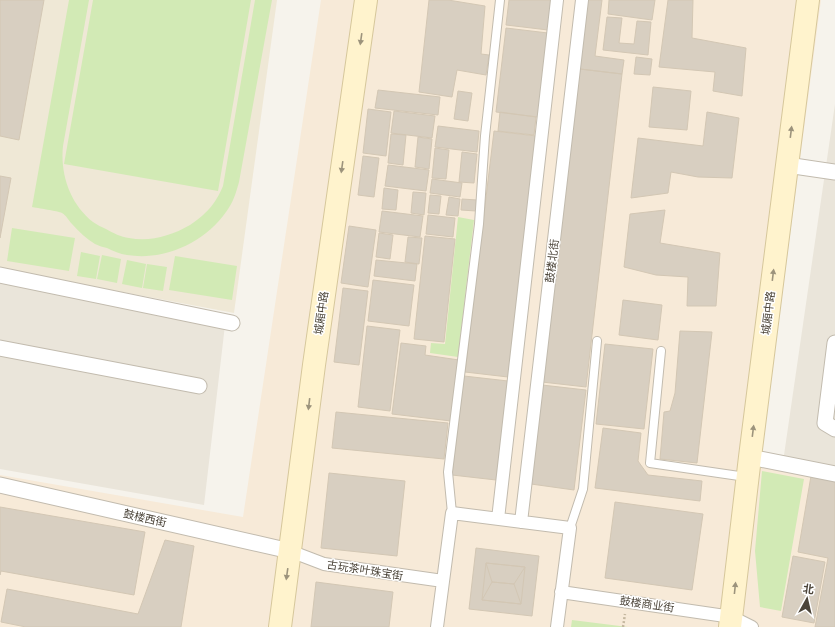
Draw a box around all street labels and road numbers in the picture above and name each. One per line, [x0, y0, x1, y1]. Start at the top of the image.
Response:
street label: 鼓楼北街 [542, 238, 563, 284]
street label: 城厢中路 [311, 290, 332, 336]
street label: 城厢中路 [758, 290, 779, 336]
street label: 鼓楼西街 [122, 506, 168, 531]
street label: 古玩茶叶珠宝街 [326, 557, 404, 584]
street label: 鼓楼商业街 [619, 593, 675, 616]

